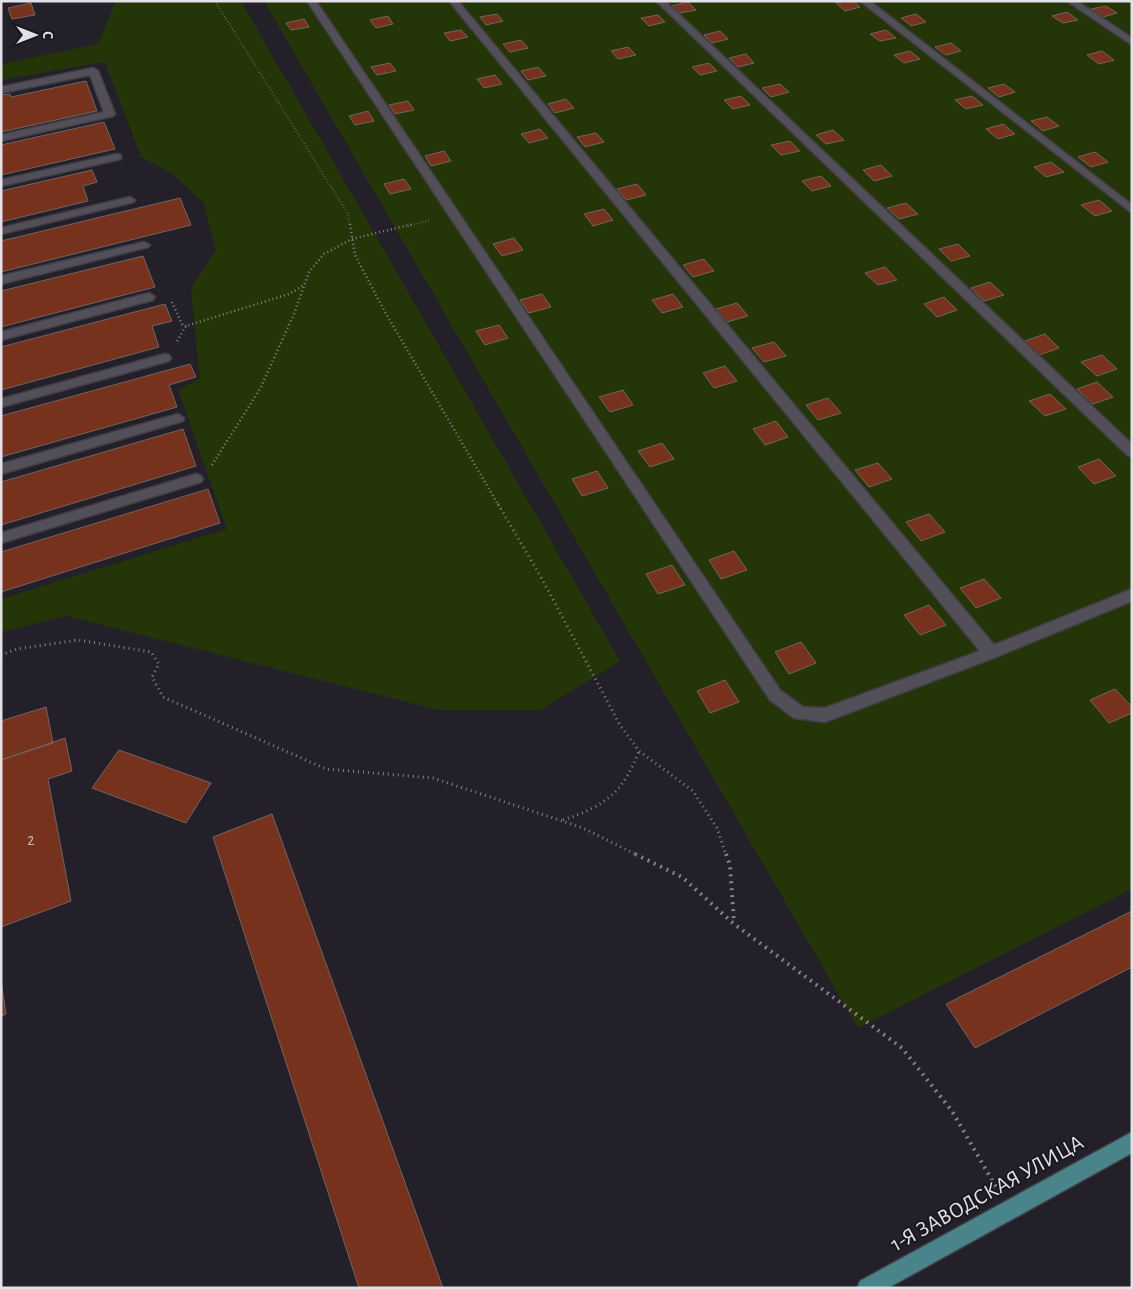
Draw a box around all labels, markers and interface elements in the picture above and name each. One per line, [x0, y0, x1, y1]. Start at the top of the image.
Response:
north arrow [10, 10, 60, 60]
text: С [40, 31, 54, 39]
house number: 2 [27, 832, 35, 848]
street label: 1-Я ЗАВОДСКАЯ УЛИЦА [887, 1131, 1087, 1255]

